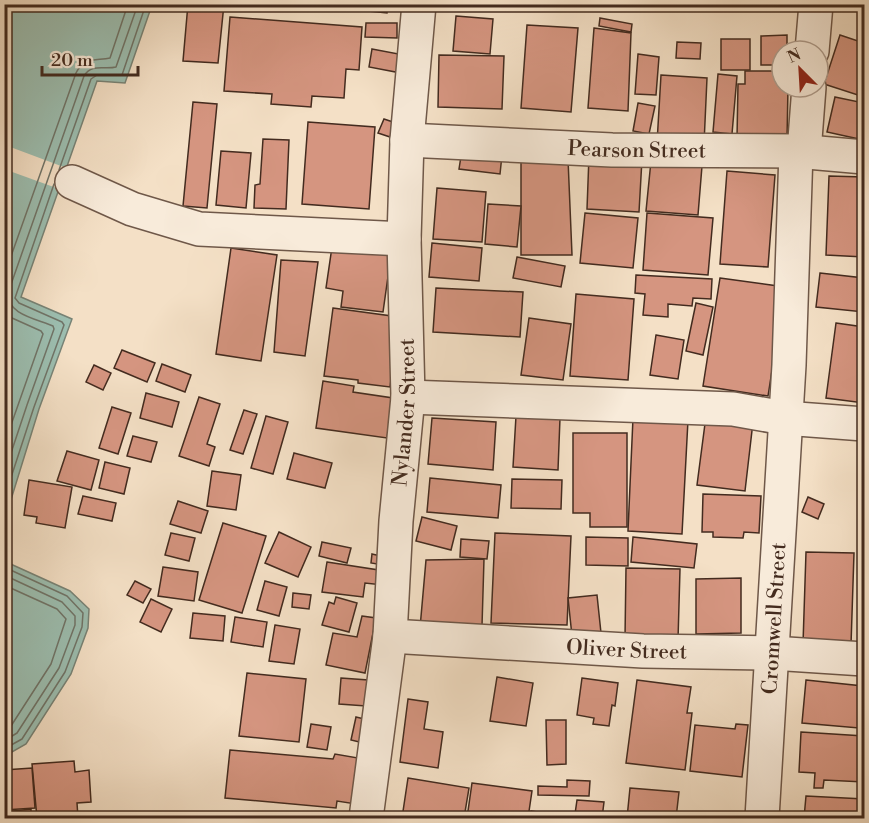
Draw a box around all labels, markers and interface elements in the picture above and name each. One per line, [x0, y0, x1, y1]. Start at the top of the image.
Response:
scale bar [42, 39, 138, 77]
north arrow [770, 39, 830, 99]
text: N [784, 44, 804, 68]
text: 20 m [51, 49, 93, 72]
street label: Pearson Street [567, 136, 707, 165]
street label: Nylander Street [387, 337, 422, 487]
street label: Cromwell Street [757, 541, 792, 695]
street label: Oliver Street [565, 634, 688, 666]

